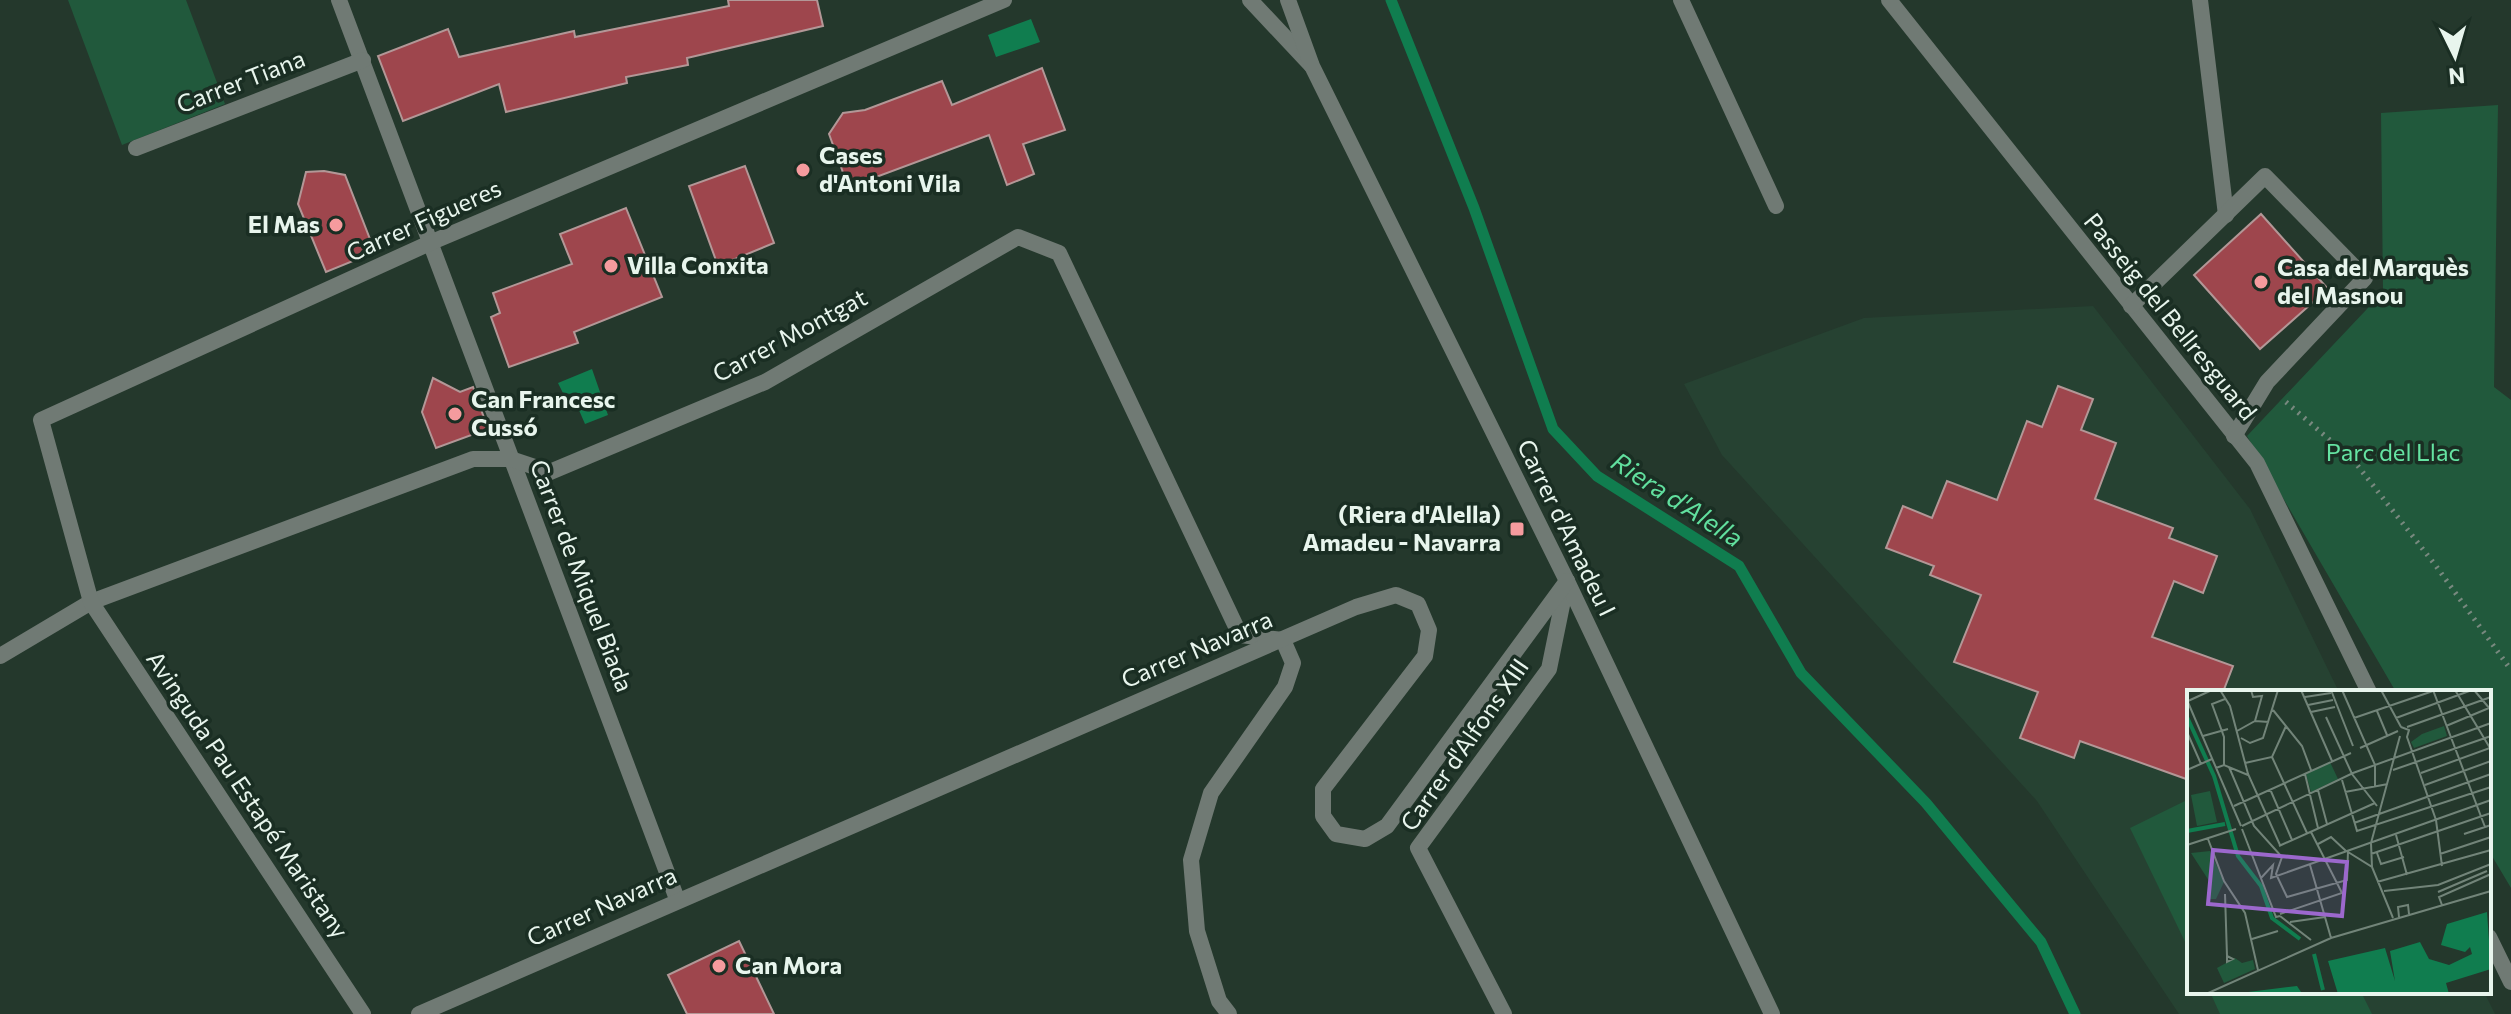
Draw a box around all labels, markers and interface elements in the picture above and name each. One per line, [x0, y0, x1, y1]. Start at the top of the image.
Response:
north arrow [2415, 16, 2495, 96]
street label: Carrer Tiana [172, 43, 309, 118]
text: N [2447, 62, 2466, 91]
place label: Cases d'Antoni Vila [819, 140, 961, 197]
marker: Cases d'Antoni Vila [794, 161, 812, 179]
street label: Carrer Figueres [342, 173, 505, 267]
street label: Passeig del Bellresguard [2079, 207, 2264, 425]
place label: El Mas [248, 209, 320, 238]
marker: El Mas [327, 216, 345, 234]
place label: Villa Conxita [627, 250, 769, 279]
place label: Casa del Marquès del Masnou [2277, 252, 2469, 309]
marker: Villa Conxita [602, 257, 620, 275]
marker: Casa del Marquès del Masnou [2252, 273, 2270, 291]
street label: Carrer Montgat [707, 282, 872, 388]
place label: Can Francesc Cussó [471, 384, 615, 441]
marker: Can Francesc Cussó [446, 405, 464, 423]
street label: Carrer d'Amadeu I [1512, 434, 1623, 621]
park label: Parc del Llac [2326, 437, 2460, 466]
water label: Riera d'Alella [1606, 445, 1749, 553]
street label: Carrer de Miquel Biada [525, 455, 640, 696]
place label: (Riera d'Alella) Amadeu - Navarra [1302, 499, 1501, 556]
marker: (Riera d'Alella) Amadeu - Navarra [1508, 520, 1526, 538]
street label: Carrer Navarra [1117, 604, 1276, 693]
street label: Avinguda Pau Estapé Maristany [141, 645, 355, 943]
street label: Carrer d'Alfons XIII [1394, 652, 1534, 836]
inset map [2187, 690, 2491, 994]
street label: Carrer Navarra [522, 860, 681, 952]
place label: Can Mora [735, 950, 842, 979]
marker: Can Mora [710, 957, 728, 975]

